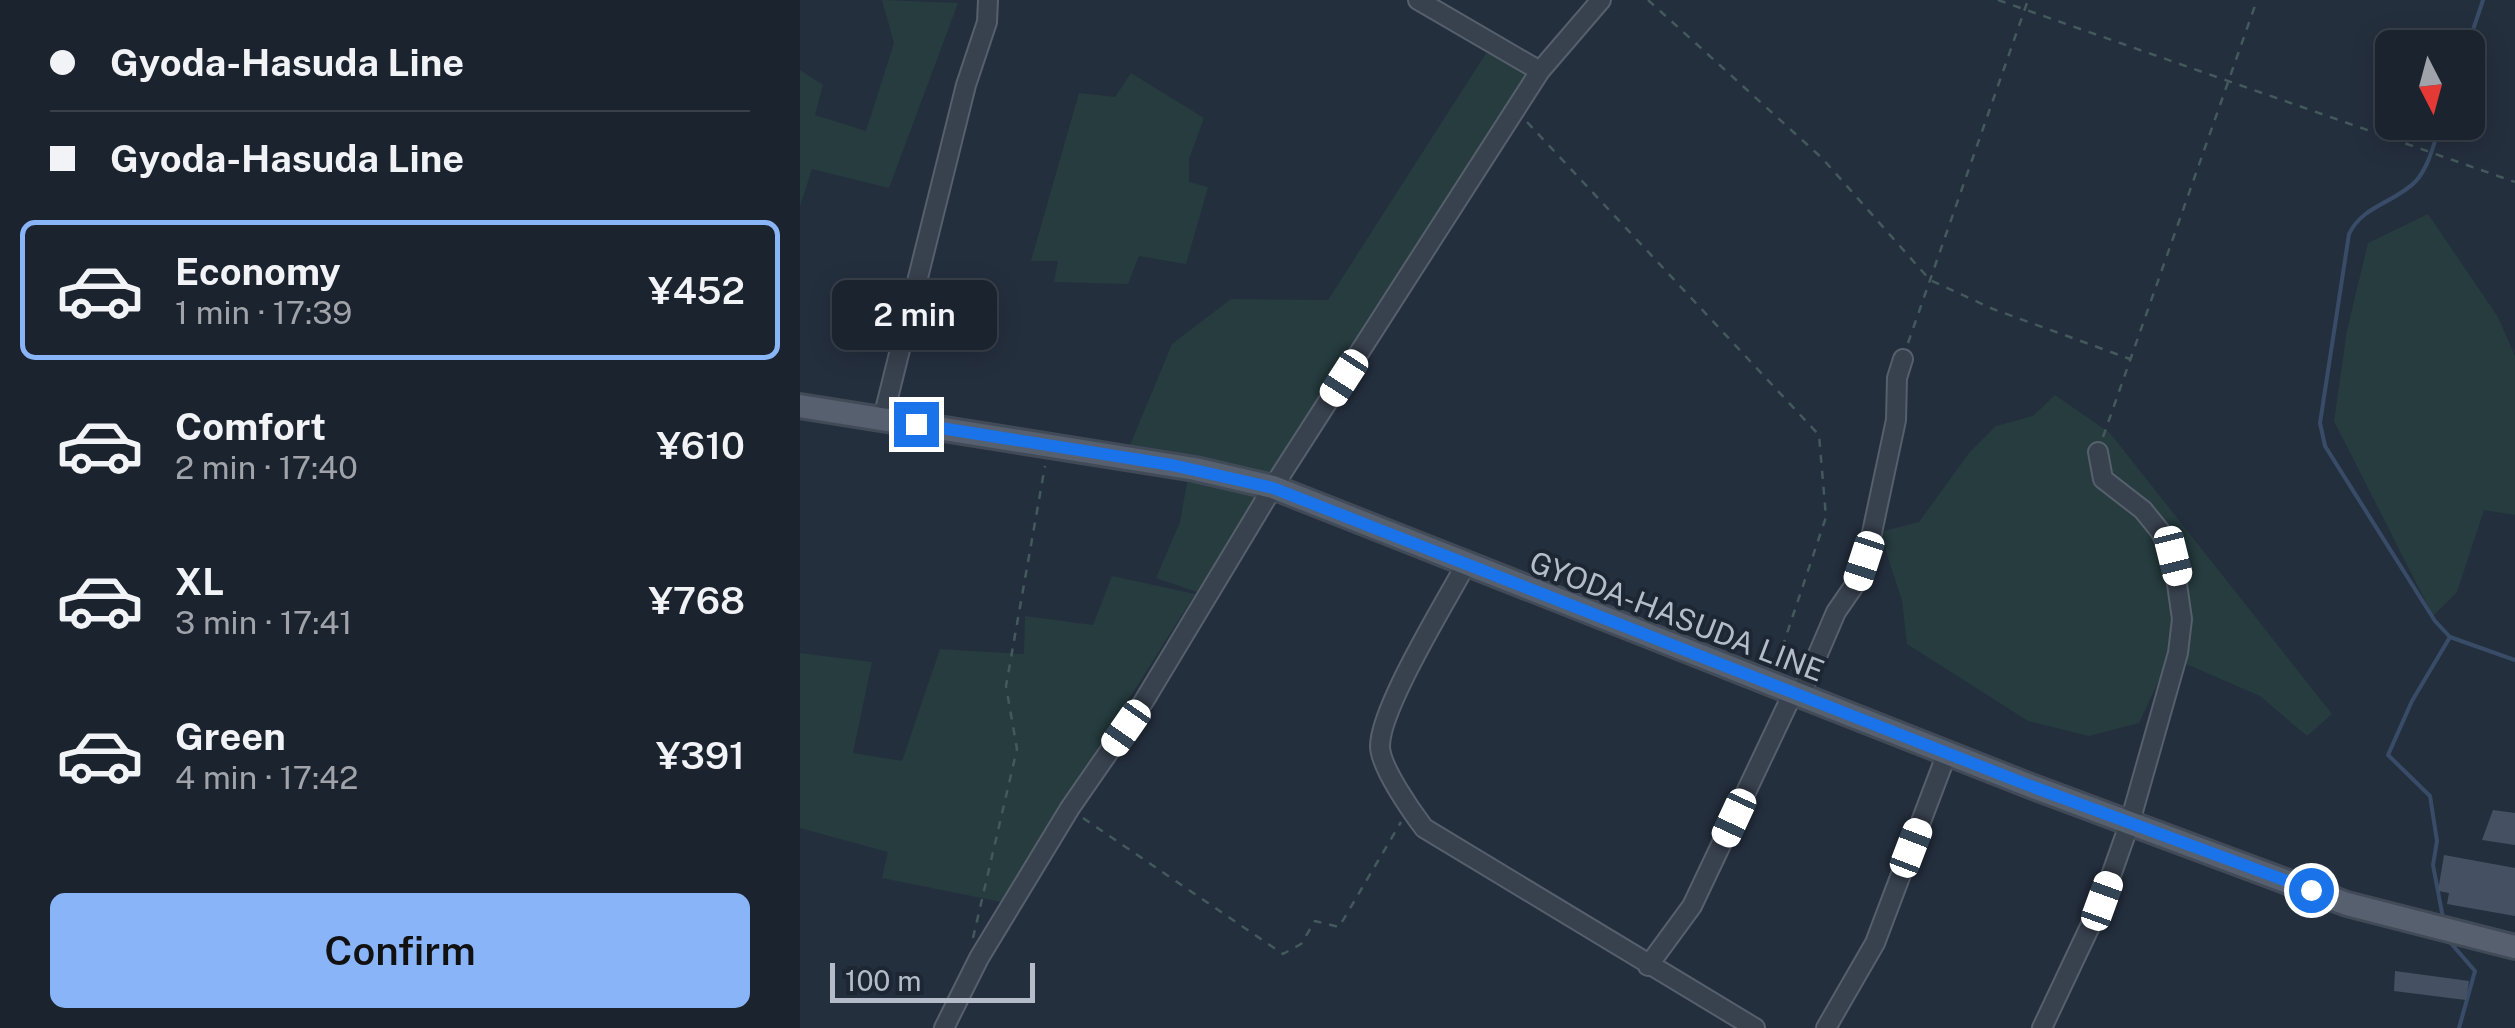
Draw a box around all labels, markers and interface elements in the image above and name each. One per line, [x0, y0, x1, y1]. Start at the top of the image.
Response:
north arrow [2375, 30, 2485, 140]
map controls [2375, 30, 2485, 140]
text: Gyoda-Hasuda Line [110, 40, 464, 85]
text: Gyoda-Hasuda Line [110, 136, 464, 181]
icon: car [55, 245, 145, 335]
text: Economy [175, 249, 341, 294]
text: ¥452 [648, 268, 745, 313]
callout: 2 min [834, 279, 998, 349]
text: 1 min · 17:39 [175, 294, 352, 331]
text: 2 min [873, 296, 956, 333]
car [1315, 345, 1373, 411]
icon: car [55, 400, 145, 490]
route end [894, 402, 939, 447]
text: Comfort [175, 404, 326, 449]
text: ¥610 [657, 423, 745, 468]
text: 2 min · 17:40 [175, 449, 358, 486]
car [2151, 523, 2195, 589]
car [1840, 528, 1888, 594]
street label: GYODA-HASUDA LINE [1525, 543, 1829, 689]
icon: car [55, 555, 145, 645]
text: XL [175, 559, 224, 604]
text: ¥768 [649, 578, 745, 623]
text: 3 min · 17:41 [175, 604, 352, 641]
car [1097, 695, 1155, 761]
icon: car [55, 710, 145, 800]
text: Green [175, 714, 286, 759]
text: ¥391 [656, 733, 745, 778]
text: 4 min · 17:42 [175, 759, 358, 796]
car [1708, 784, 1760, 852]
car [1886, 815, 1936, 881]
car [2078, 868, 2126, 934]
route start [2289, 868, 2334, 913]
button: Confirm [50, 893, 750, 1008]
scale bar [830, 958, 1035, 1002]
text: 100 m [845, 964, 922, 997]

